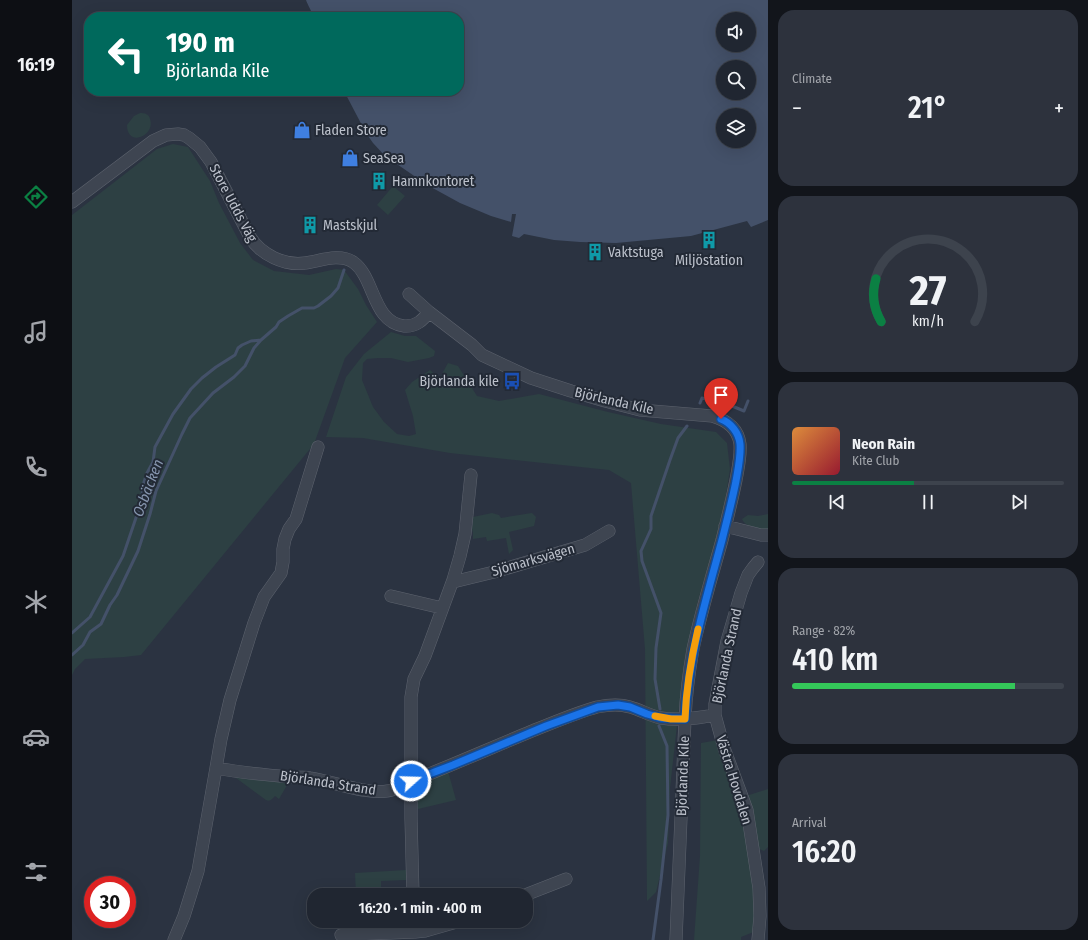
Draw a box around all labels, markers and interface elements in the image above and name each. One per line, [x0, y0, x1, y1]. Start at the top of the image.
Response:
map controls [716, 12, 756, 148]
button: sound [716, 12, 756, 52]
text: 190 m [166, 26, 235, 59]
icon: left [100, 28, 152, 80]
text: 16:19 [17, 54, 55, 76]
text: Björlanda Kile [166, 60, 269, 82]
button: search [716, 60, 756, 100]
text: Climate [792, 71, 832, 86]
text: 21° [908, 90, 948, 126]
text: − [792, 95, 802, 122]
text: + [1054, 95, 1064, 122]
button: layers [716, 108, 756, 148]
shop icon: Fladen Store [292, 120, 312, 140]
place label: Fladen Store [315, 122, 387, 139]
shop icon: SeaSea [340, 148, 360, 168]
place label: SeaSea [363, 150, 404, 167]
street label: Store Udds Väg [205, 161, 261, 245]
building icon: Hamnkontoret [369, 171, 389, 191]
place label: Hamnkontoret [392, 173, 475, 190]
icon: directions [22, 183, 50, 211]
building icon: Mastskjul [300, 215, 320, 235]
place label: Mastskjul [323, 217, 378, 234]
building icon: Miljöstation [699, 230, 719, 250]
building icon: Vaktstuga [585, 242, 605, 262]
place label: Vaktstuga [608, 244, 664, 261]
place label: Miljöstation [675, 252, 743, 269]
text: 27 [909, 266, 947, 316]
text: km/h [912, 313, 944, 330]
icon: music [22, 318, 50, 346]
bus stop icon: Björlanda kile [502, 371, 522, 391]
place label: Björlanda kile [419, 373, 499, 390]
pin [704, 378, 738, 419]
street label: Björlanda Kile [573, 384, 655, 418]
icon: arrive [710, 384, 732, 406]
text: Neon Rain [852, 435, 915, 453]
icon: phone [22, 453, 50, 481]
text: Kite Club [852, 453, 899, 468]
water label: Osbäcken [129, 457, 167, 519]
icon: previous [826, 491, 848, 513]
icon: pause [917, 491, 939, 513]
icon: next [1008, 491, 1030, 513]
street label: Sjömarksvägen [489, 540, 577, 580]
icon: climate [22, 588, 50, 616]
street label: Björlanda Strand [709, 607, 745, 705]
text: Range · 82% [792, 623, 855, 638]
text: 410 km [792, 642, 878, 678]
icon: car [22, 723, 50, 751]
street label: Västra Hovdalen [712, 733, 756, 827]
street label: Björlanda Kile [673, 735, 693, 816]
position arrow [390, 760, 432, 802]
street label: Björlanda Strand [279, 767, 377, 799]
text: Arrival [792, 815, 826, 830]
text: 16:20 [792, 834, 857, 870]
icon: filters [22, 858, 50, 886]
speed limit sign: 30 [84, 876, 136, 928]
text: 16:20 · 1 min · 400 m [358, 899, 482, 917]

